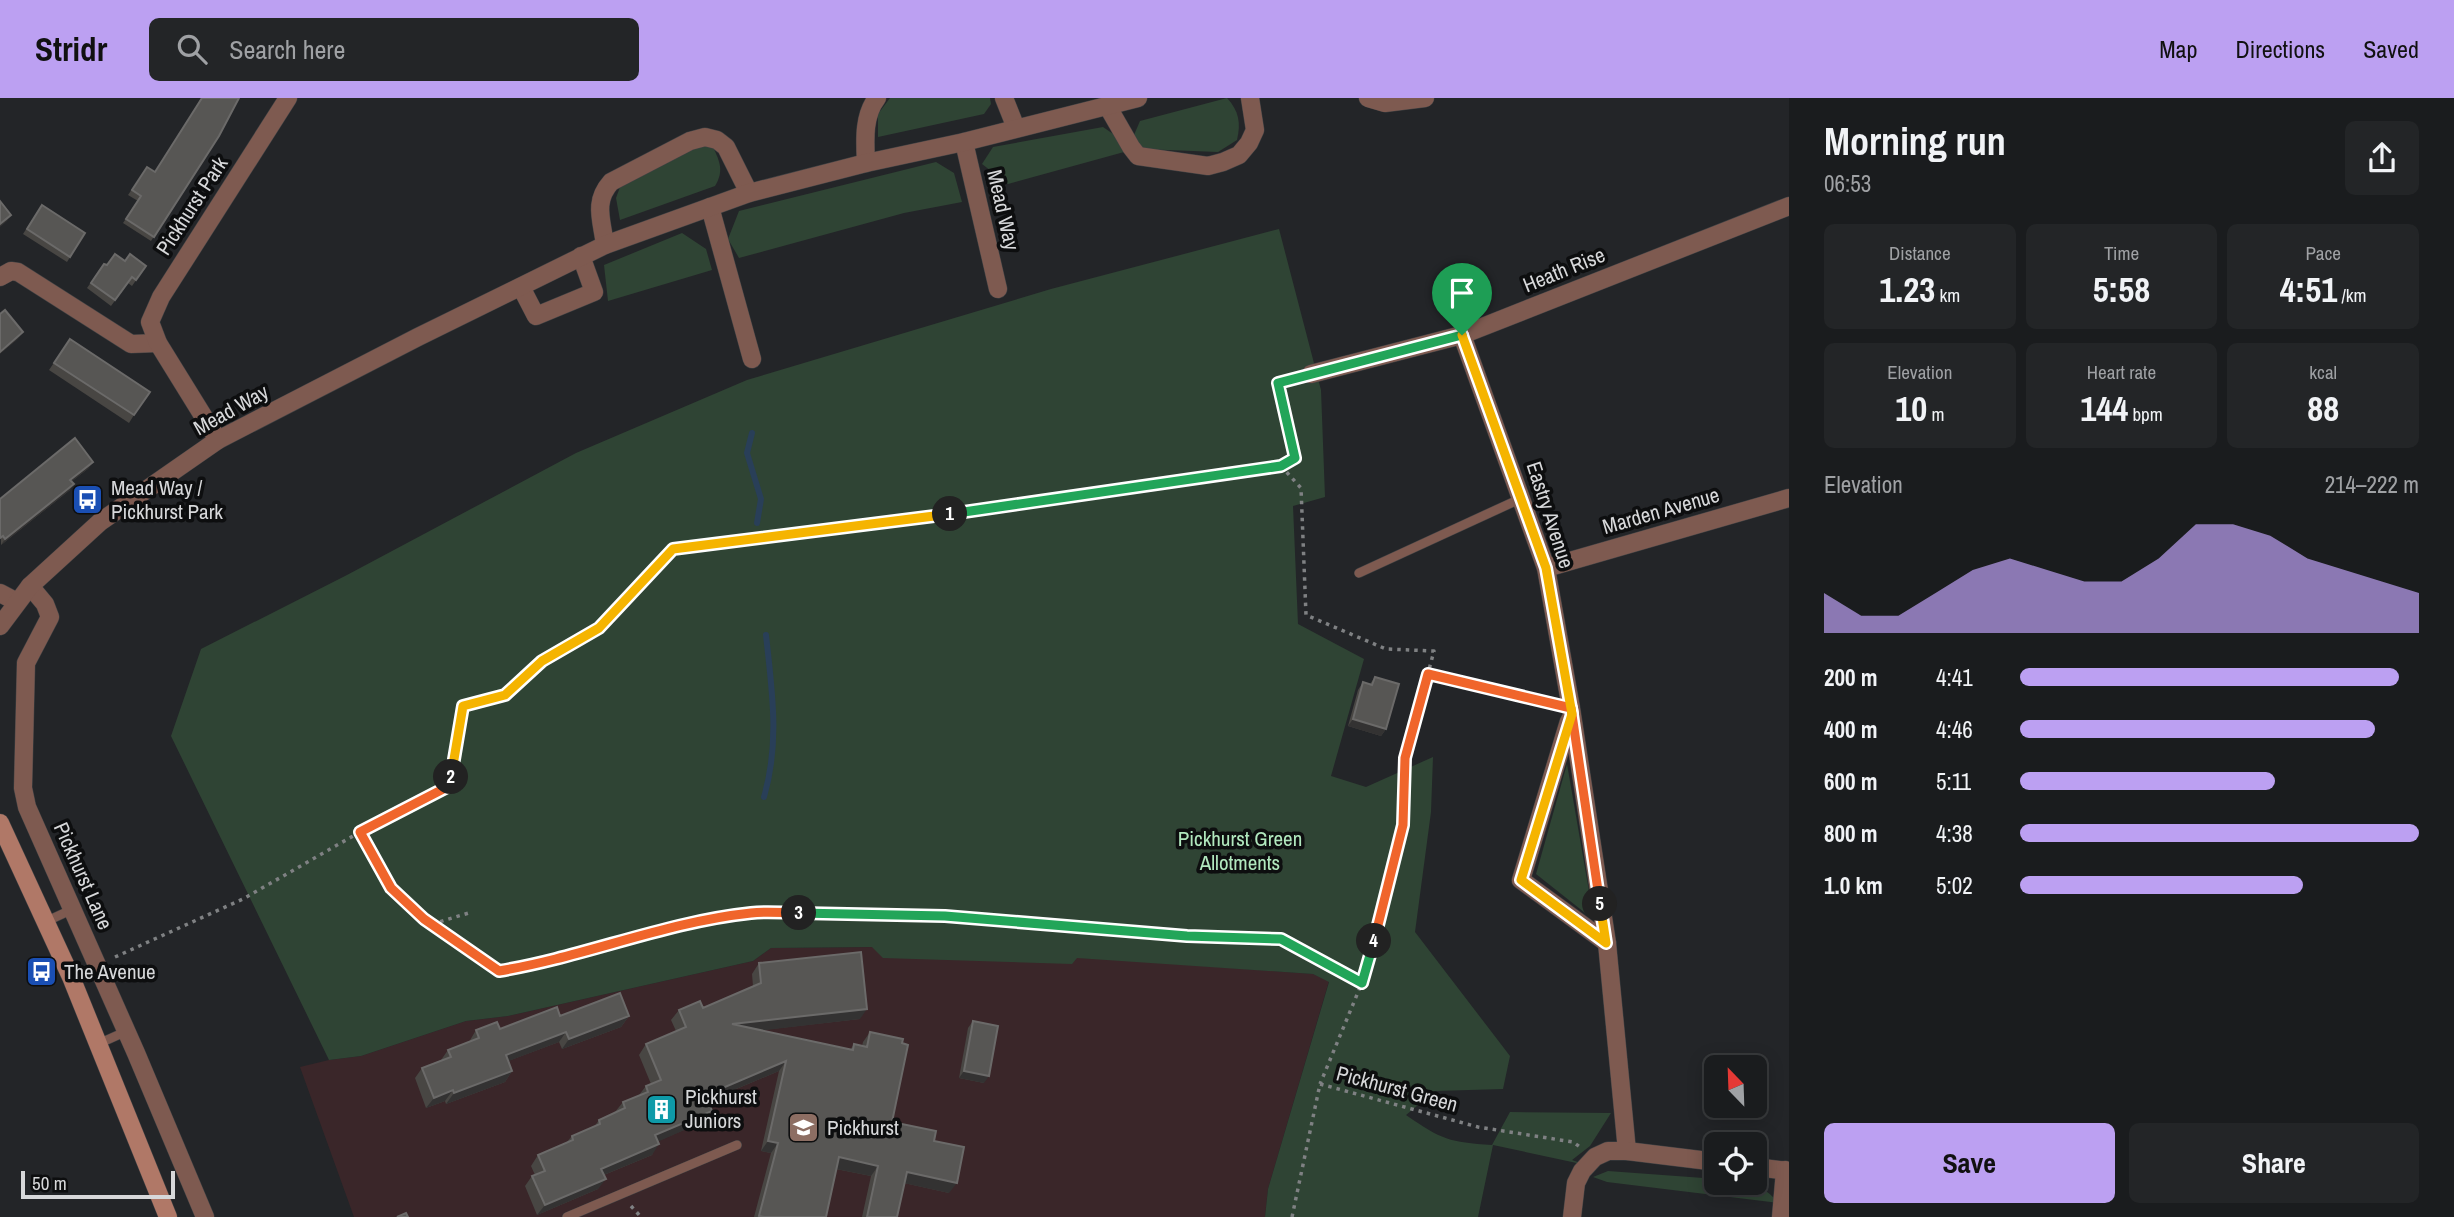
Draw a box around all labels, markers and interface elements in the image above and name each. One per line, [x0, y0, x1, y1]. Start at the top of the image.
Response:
search box [149, 18, 639, 81]
text: Stridr [35, 27, 107, 71]
icon: search [173, 30, 211, 68]
text: Search here [229, 32, 345, 67]
text: Map [2159, 33, 2197, 65]
text: Directions [2235, 33, 2325, 65]
text: Saved [2363, 33, 2419, 65]
text: Morning run [1824, 116, 2006, 167]
button: share [2345, 121, 2419, 195]
street label: Pickhurst Park [149, 151, 234, 261]
street label: Mead Way [980, 167, 1027, 253]
text: 06:53 [1824, 168, 1871, 199]
street label: Heath Rise [1518, 240, 1609, 299]
text: Distance [1889, 240, 1951, 266]
text: Time [2104, 240, 2139, 266]
text: Pace [2305, 240, 2341, 266]
pin [1432, 263, 1492, 335]
text: 1.23 [1879, 266, 1935, 313]
text: 5:58 [2093, 266, 2150, 313]
text: 4:51 [2280, 266, 2337, 313]
icon: arrive [1443, 274, 1481, 312]
text: km [1935, 282, 1960, 308]
text: /km [2337, 282, 2367, 308]
text: Elevation [1887, 359, 1952, 385]
text: Heart rate [2087, 359, 2156, 385]
text: kcal [2309, 359, 2337, 385]
street label: Mead Way [188, 377, 274, 442]
text: 10 [1895, 385, 1927, 432]
text: 144 [2080, 385, 2128, 432]
text: 88 [2307, 385, 2339, 432]
text: m [1927, 401, 1944, 427]
text: bpm [2128, 401, 2163, 427]
street label: Eastry Avenue [1520, 458, 1581, 572]
text: Elevation [1824, 469, 1903, 500]
text: 214–222 m [2325, 469, 2419, 500]
place label: Mead Way / Pickhurst Park [111, 473, 223, 526]
street label: Marden Avenue [1599, 480, 1723, 541]
bus stop icon: Mead Way / Pickhurst Park [71, 483, 105, 517]
pin: 1 [932, 496, 968, 532]
text: 1 [945, 500, 954, 526]
text: 200 m [1824, 662, 1877, 693]
text: 4:41 [1936, 662, 1973, 693]
text: 400 m [1824, 714, 1877, 745]
text: 4:46 [1936, 714, 1973, 745]
pin: 2 [434, 760, 468, 794]
text: 2 [446, 763, 455, 789]
text: 600 m [1824, 766, 1877, 797]
text: 5:11 [1936, 766, 1971, 797]
street label: Pickhurst Lane [47, 817, 120, 934]
text: 800 m [1824, 818, 1877, 849]
text: 4:38 [1936, 818, 1973, 849]
park label: Pickhurst Green Allotments [1178, 824, 1302, 877]
text: 1.0 km [1824, 870, 1883, 901]
text: 5:02 [1936, 870, 1973, 901]
pin: 5 [1582, 886, 1618, 922]
text: 5 [1595, 890, 1604, 916]
pin: 3 [782, 896, 816, 930]
text: 3 [794, 899, 803, 925]
pin: 4 [1356, 924, 1392, 958]
text: 4 [1369, 927, 1378, 953]
bus stop icon: The Avenue [24, 955, 58, 989]
place label: The Avenue [64, 957, 156, 986]
north arrow [1704, 1055, 1768, 1118]
map controls [1704, 1055, 1767, 1195]
street label: Pickhurst Green [1333, 1058, 1461, 1119]
place label: Pickhurst Juniors [685, 1082, 757, 1135]
building icon: Pickhurst Juniors [645, 1092, 679, 1126]
school or university icon: Pickhurst [787, 1111, 821, 1145]
place label: Pickhurst [827, 1113, 899, 1142]
button: Save [1824, 1123, 2115, 1203]
button: Share [2129, 1123, 2419, 1203]
button: locate [1704, 1132, 1767, 1195]
scale bar [21, 1168, 175, 1200]
text: 50 m [32, 1170, 67, 1196]

